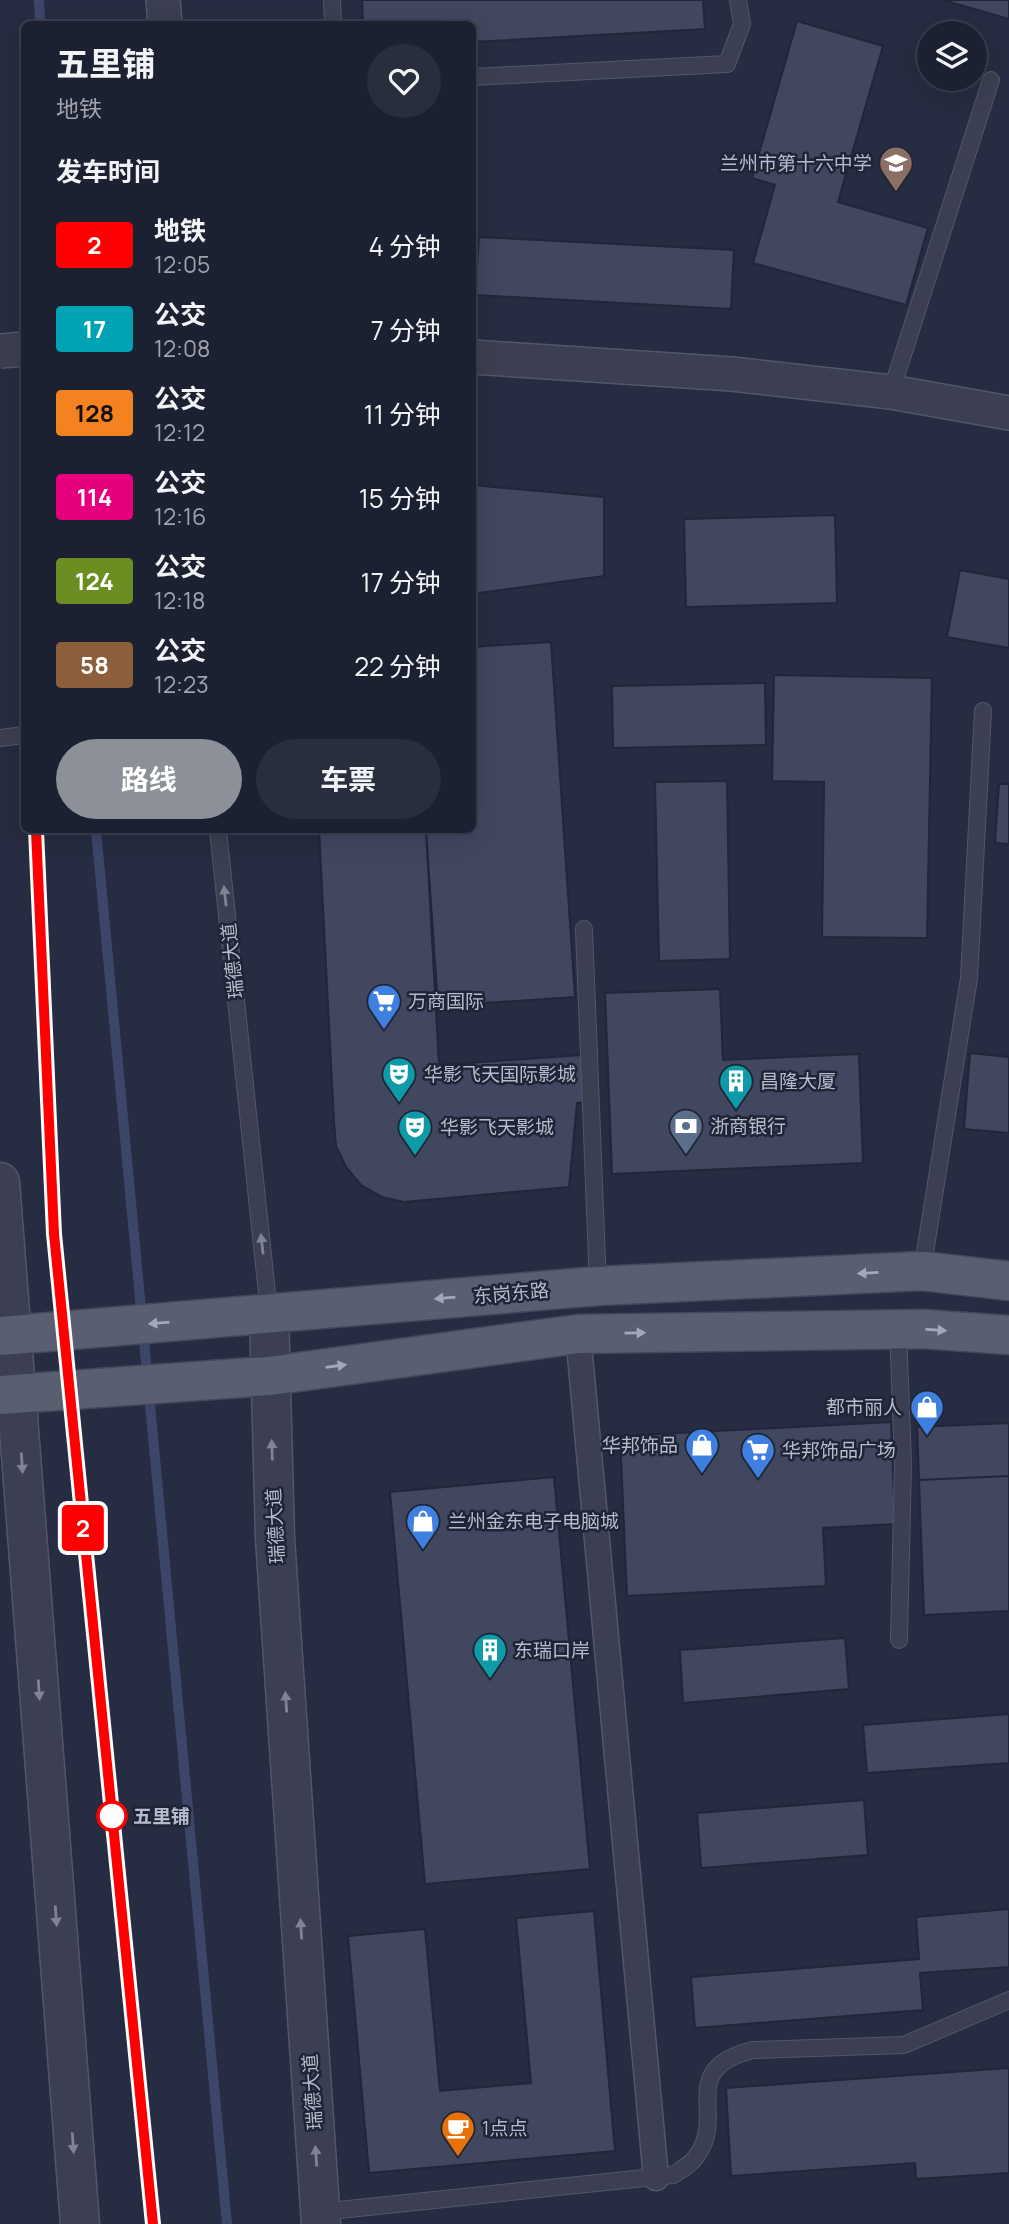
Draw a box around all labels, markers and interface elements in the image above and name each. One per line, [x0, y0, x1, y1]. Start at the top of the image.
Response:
map controls [917, 21, 987, 91]
button: layers [917, 21, 987, 91]
text: 五里铺 [56, 41, 155, 86]
button: heart [367, 44, 441, 118]
text: 地铁 [56, 92, 102, 124]
school or university icon: 兰州市第十六中学 [877, 144, 915, 193]
place label: 兰州市第十六中学 [720, 150, 872, 176]
text: 发车时间 [56, 153, 160, 189]
text: 地铁 [154, 212, 206, 248]
text: 2 [87, 228, 102, 261]
text: 4 分钟 [368, 228, 441, 264]
text: 12:05 [154, 248, 210, 280]
text: 公交 [154, 296, 206, 332]
text: 17 [83, 312, 106, 345]
text: 7 分钟 [371, 312, 441, 348]
text: 12:08 [154, 332, 210, 364]
text: 公交 [154, 380, 206, 416]
text: 128 [75, 396, 114, 429]
text: 11 分钟 [364, 396, 441, 432]
text: 12:12 [154, 416, 205, 448]
text: 公交 [154, 464, 206, 500]
text: 114 [77, 480, 112, 513]
text: 15 分钟 [359, 480, 441, 516]
text: 12:16 [154, 500, 206, 532]
text: 公交 [154, 548, 206, 584]
text: 124 [75, 564, 114, 597]
text: 17 分钟 [361, 564, 441, 600]
text: 12:18 [154, 584, 205, 616]
text: 公交 [154, 632, 206, 668]
text: 58 [80, 648, 109, 681]
text: 22 分钟 [354, 648, 441, 684]
text: 12:23 [154, 668, 209, 700]
button: 路线 [56, 739, 242, 819]
button: 车票 [256, 739, 441, 819]
one-way arrow [219, 885, 230, 907]
street label: 瑞德大道 [215, 922, 249, 1000]
supermarket icon: 万商国际 [365, 982, 403, 1031]
place label: 万商国际 [408, 988, 484, 1014]
theatre icon: 华影飞天国际影城 [380, 1055, 418, 1104]
place label: 华影飞天国际影城 [424, 1061, 576, 1087]
building icon: 昌隆大厦 [717, 1062, 755, 1111]
place label: 昌隆大厦 [760, 1068, 836, 1094]
bank icon: 浙商银行 [667, 1107, 705, 1156]
theatre icon: 华影飞天影城 [396, 1108, 434, 1157]
place label: 浙商银行 [710, 1113, 786, 1139]
place label: 华影飞天影城 [440, 1114, 554, 1140]
one-way arrow [256, 1233, 267, 1255]
one-way arrow [857, 1268, 879, 1279]
street label: 东岗东路 [472, 1277, 550, 1309]
one-way arrow [434, 1293, 456, 1304]
one-way arrow [148, 1317, 170, 1328]
one-way arrow [925, 1325, 947, 1336]
one-way arrow [625, 1327, 647, 1339]
one-way arrow [326, 1361, 348, 1372]
shop icon: 都市丽人 [908, 1388, 946, 1437]
place label: 都市丽人 [826, 1394, 902, 1420]
shop icon: 华邦饰品 [683, 1426, 721, 1475]
supermarket icon: 华邦饰品广场 [739, 1431, 777, 1480]
place label: 华邦饰品 [602, 1432, 678, 1458]
place label: 华邦饰品广场 [782, 1437, 896, 1463]
one-way arrow [266, 1439, 277, 1461]
one-way arrow [16, 1452, 27, 1474]
street label: 瑞德大道 [260, 1487, 290, 1565]
shop icon: 兰州金东电子电脑城 [404, 1502, 442, 1551]
line badge: 2 [60, 1505, 106, 1551]
place label: 兰州金东电子电脑城 [448, 1508, 619, 1534]
text: 2 [76, 1511, 90, 1544]
building icon: 东瑞口岸 [471, 1631, 509, 1680]
place label: 东瑞口岸 [514, 1637, 590, 1663]
one-way arrow [34, 1679, 45, 1701]
one-way arrow [280, 1691, 291, 1713]
marker: 五里铺 [97, 1801, 127, 1831]
place label: 五里铺 [133, 1803, 190, 1829]
one-way arrow [51, 1906, 62, 1928]
one-way arrow [295, 1918, 306, 1940]
street label: 瑞德大道 [296, 2053, 328, 2131]
cafe icon: 1点点 [439, 2109, 477, 2158]
place label: 1点点 [482, 2115, 527, 2141]
one-way arrow [68, 2132, 79, 2154]
one-way arrow [311, 2145, 322, 2167]

